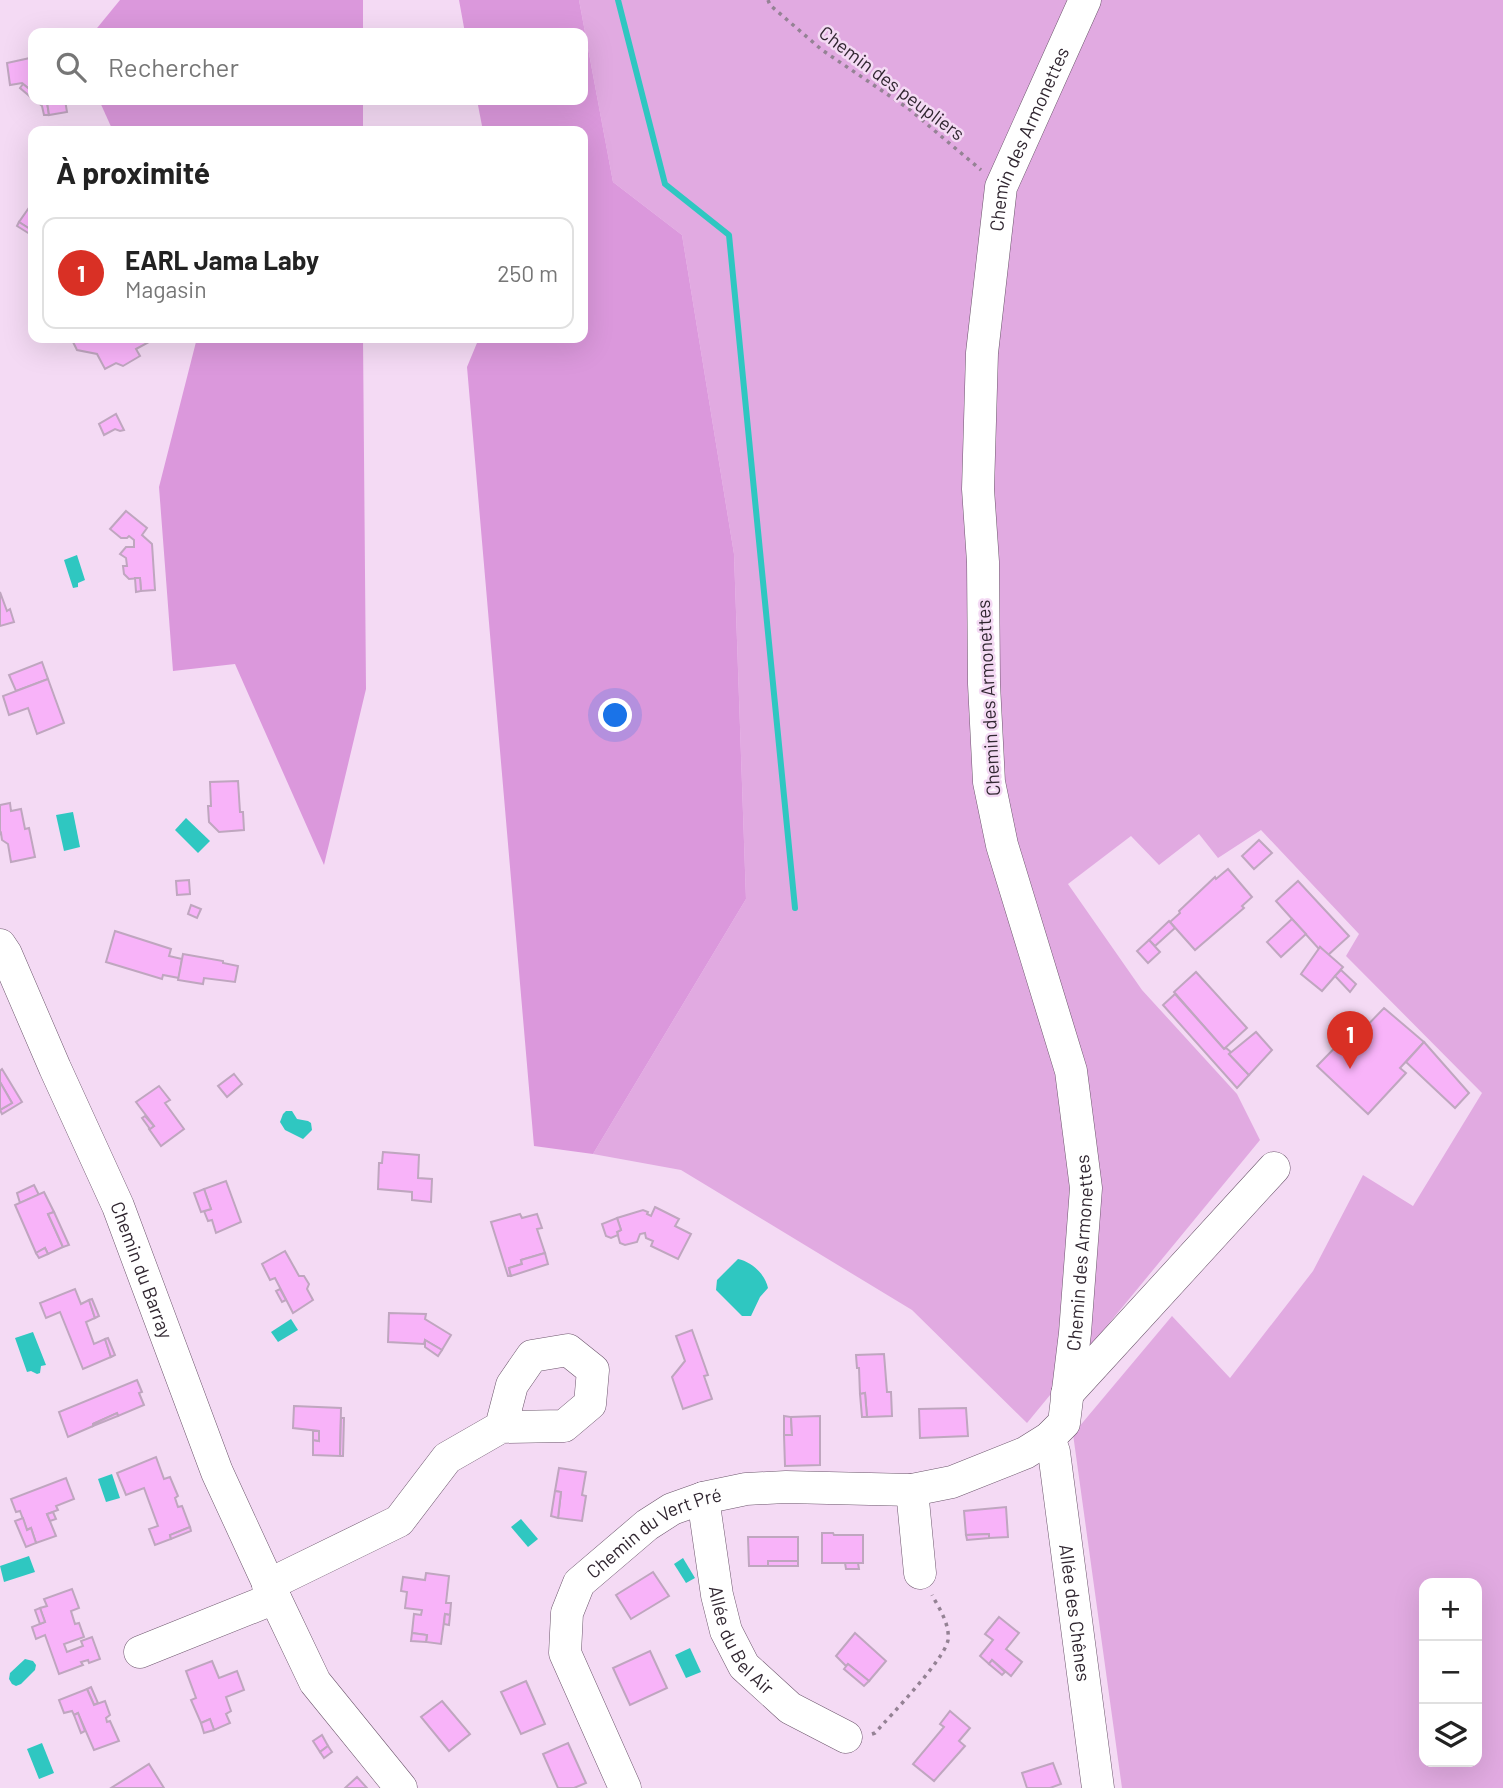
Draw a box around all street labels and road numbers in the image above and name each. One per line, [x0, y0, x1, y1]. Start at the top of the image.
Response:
street label: Chemin des peupliers [815, 20, 970, 145]
street label: Chemin des Armonettes [984, 43, 1073, 232]
street label: Chemin des Armonettes [971, 599, 1004, 797]
street label: Chemin des Armonettes [1061, 1153, 1097, 1352]
street label: Chemin du Barray [106, 1198, 178, 1342]
street label: Chemin du Vert Pré [581, 1482, 723, 1583]
street label: Allée des Chênes [1055, 1542, 1096, 1683]
street label: Allée du Bel Air [705, 1584, 779, 1699]

